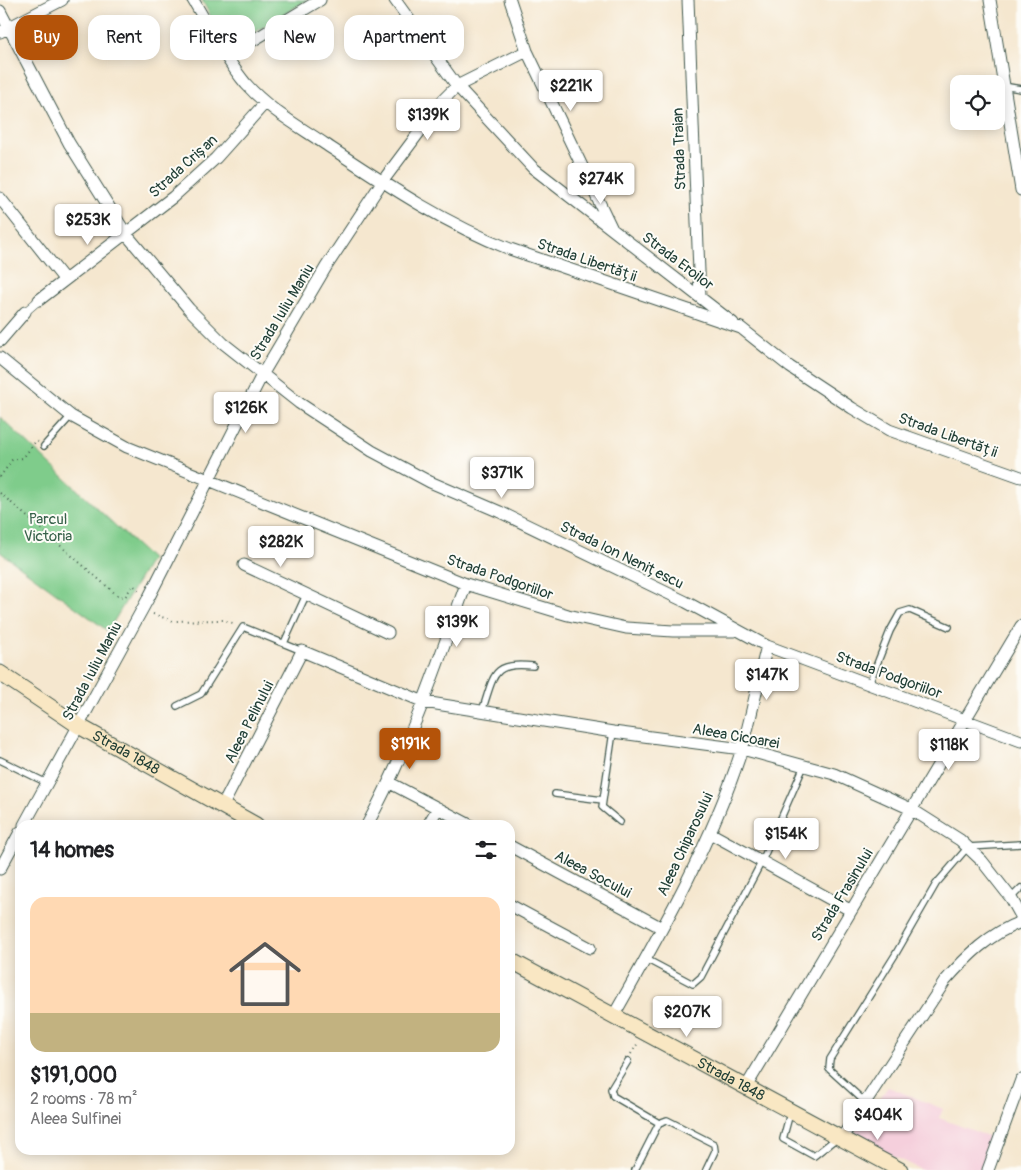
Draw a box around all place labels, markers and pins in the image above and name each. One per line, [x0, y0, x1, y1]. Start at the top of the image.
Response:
pin: $221K [536, 70, 606, 112]
pin: $139K [393, 98, 463, 141]
pin: $274K [566, 162, 636, 205]
pin: $253K [53, 204, 123, 246]
pin: $126K [211, 392, 281, 434]
pin: $371K [467, 456, 537, 499]
pin: $282K [246, 526, 316, 568]
pin: $139K [422, 606, 492, 648]
pin: $147K [732, 658, 802, 701]
pin: $191K [375, 728, 445, 770]
pin: $118K [914, 728, 984, 771]
pin: $154K [751, 818, 821, 860]
pin: $207K [652, 996, 722, 1038]
pin: $404K [843, 1098, 913, 1141]

